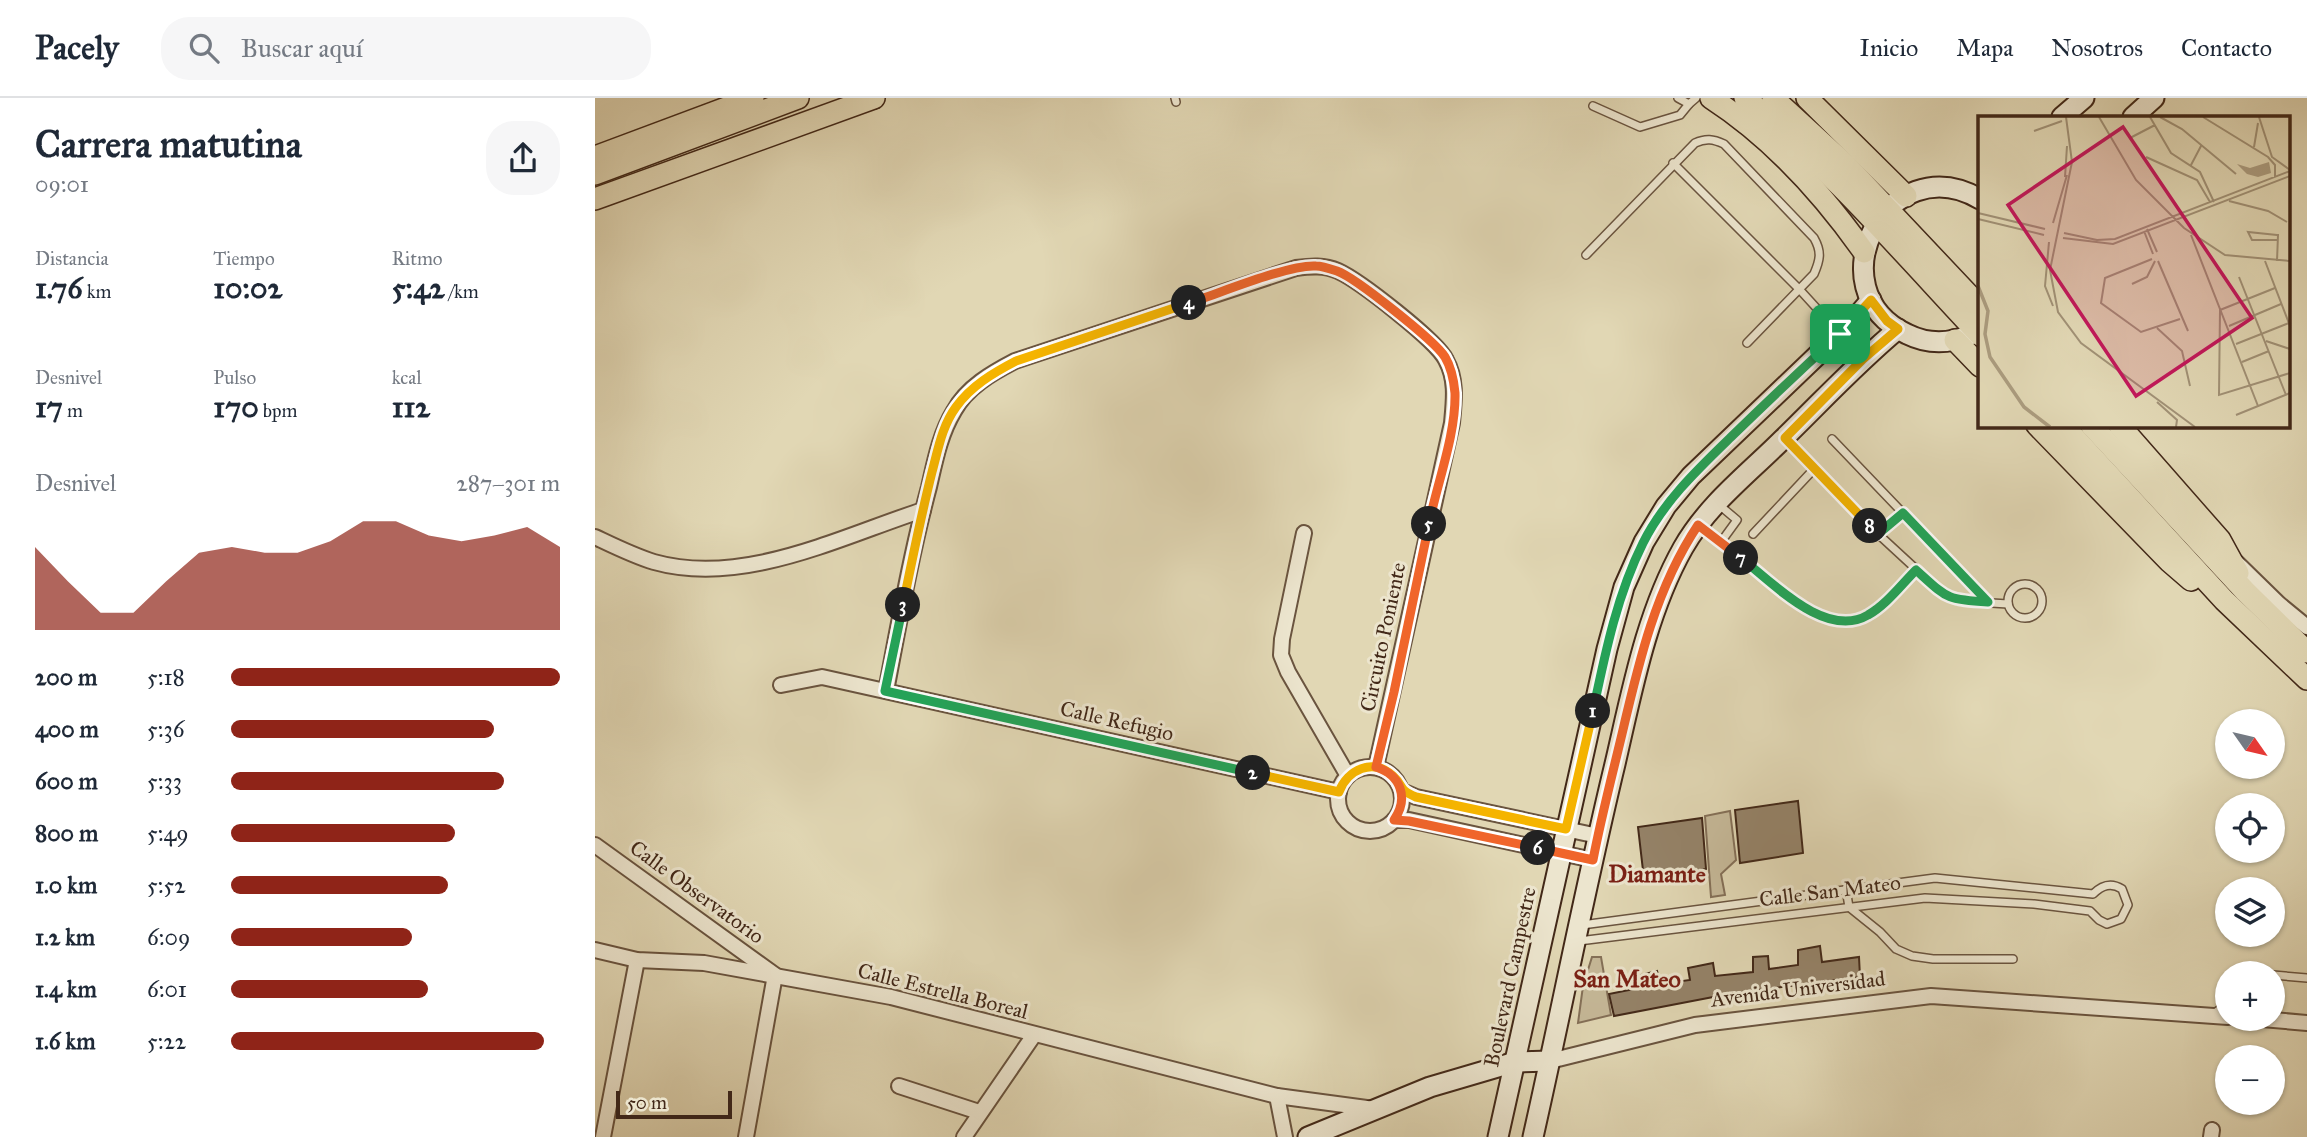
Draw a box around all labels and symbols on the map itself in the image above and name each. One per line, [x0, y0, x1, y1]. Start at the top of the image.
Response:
inset map [1978, 116, 2289, 427]
pin: 4 [1171, 286, 1207, 320]
pin [1810, 304, 1870, 364]
pin: 5 [1411, 506, 1447, 542]
pin: 8 [1853, 508, 1887, 544]
pin: 7 [1723, 540, 1759, 575]
street label: Circuito Poniente [1355, 560, 1412, 714]
pin: 3 [885, 588, 921, 622]
pin: 1 [1576, 694, 1611, 728]
street label: Calle Refugio [1058, 695, 1176, 747]
north arrow [2215, 709, 2285, 779]
pin: 2 [1235, 756, 1271, 790]
pin: 6 [1521, 830, 1555, 866]
street label: Calle Observatorio [625, 835, 769, 950]
district label: Diamante [1608, 859, 1706, 889]
street label: Calle San Mateo [1758, 869, 1902, 913]
street label: Boulevard Campestre [1478, 884, 1542, 1069]
street label: Calle Estrella Boreal [855, 957, 1031, 1025]
district label: San Mateo [1573, 964, 1681, 994]
street label: Avenida Universidad [1708, 965, 1887, 1013]
scale bar [616, 1088, 731, 1120]

